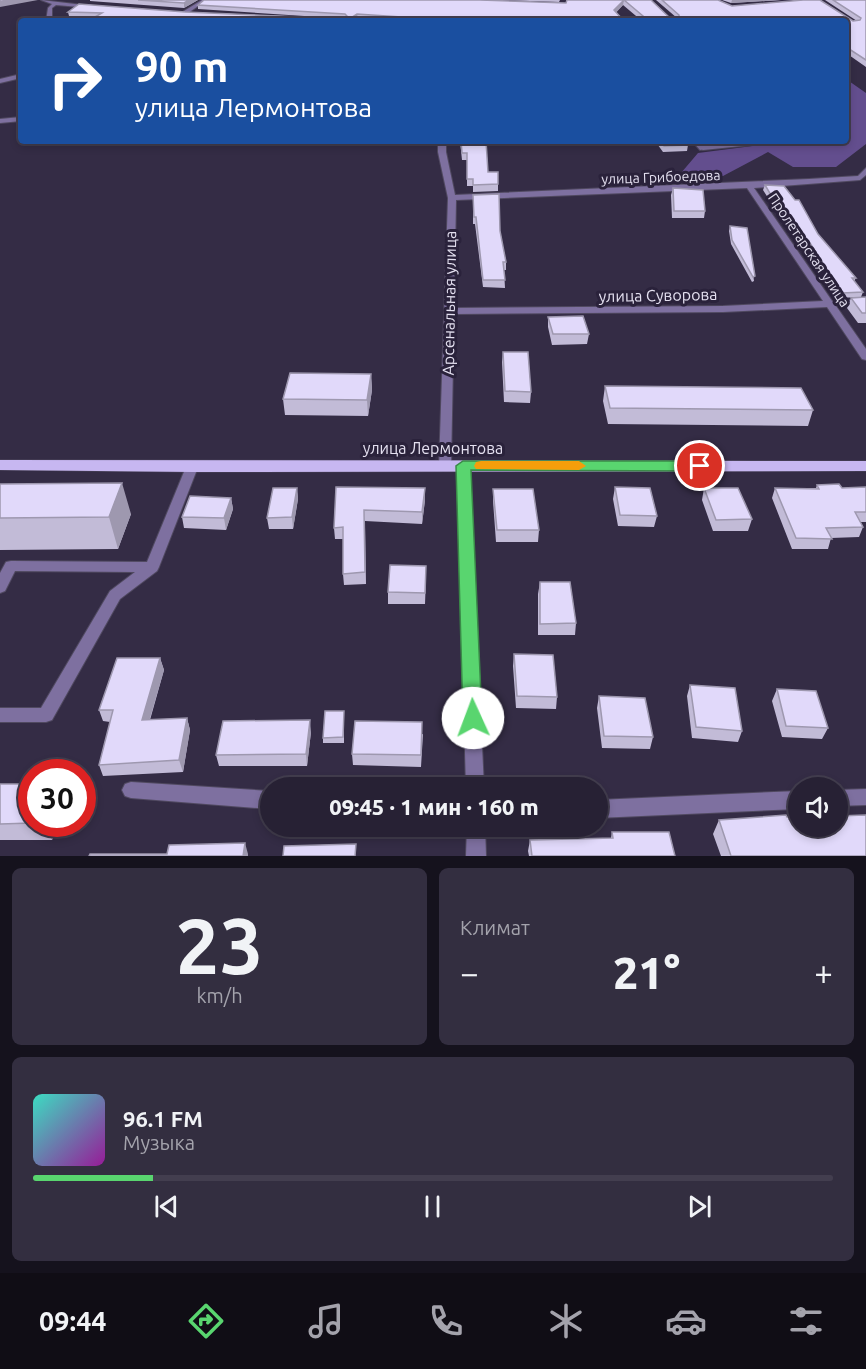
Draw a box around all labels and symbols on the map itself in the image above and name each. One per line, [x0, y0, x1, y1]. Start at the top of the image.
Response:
street label: улица Грибоедова [601, 167, 721, 187]
street label: Пролетарская улица [765, 190, 853, 310]
street label: Арсенальная улица [439, 230, 459, 376]
street label: улица Суворова [598, 285, 718, 305]
street label: улица Лермонтова [363, 439, 503, 457]
pin [674, 440, 725, 491]
position arrow [441, 686, 505, 750]
speed limit sign: 30 [18, 759, 96, 837]

